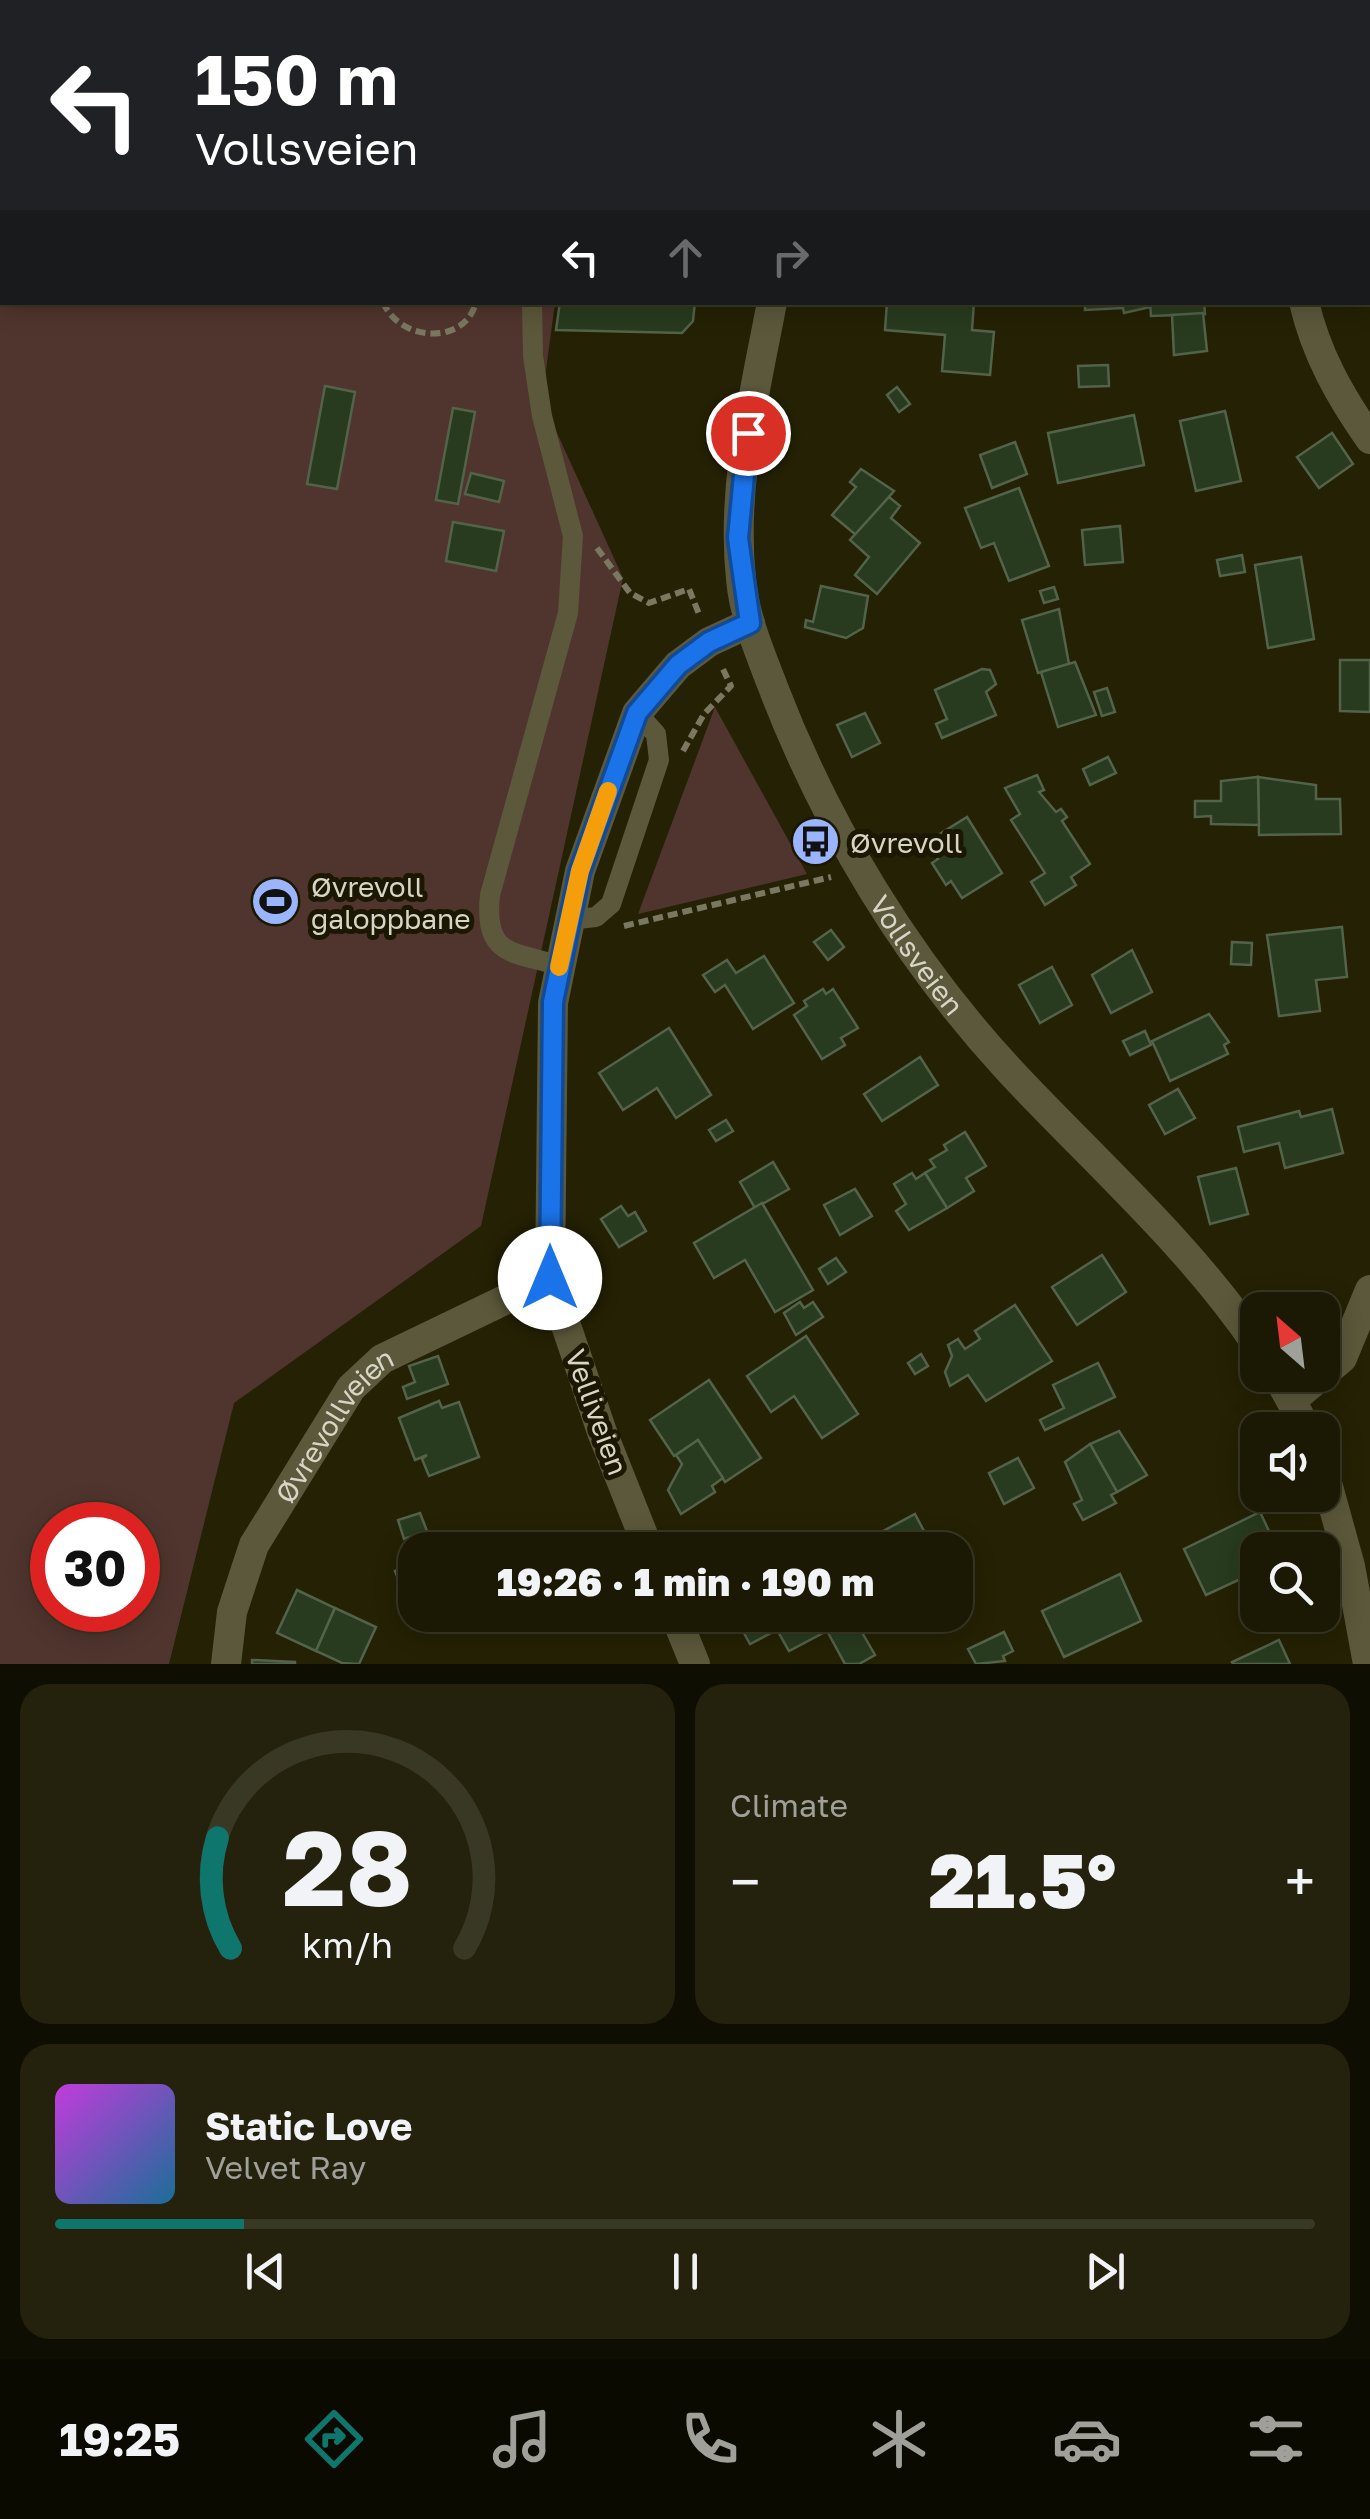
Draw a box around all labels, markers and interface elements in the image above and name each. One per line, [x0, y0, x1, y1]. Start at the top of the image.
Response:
text: 150 m [195, 36, 398, 120]
icon: left [30, 40, 160, 170]
text: Vollsveien [195, 121, 418, 175]
icon: left [553, 230, 608, 285]
icon: ahead [658, 230, 713, 285]
icon: right [763, 230, 818, 285]
pin [706, 391, 791, 476]
icon: arrive [721, 406, 776, 461]
bus stop icon: Øvrevoll [789, 816, 841, 868]
place label: Øvrevoll [850, 826, 963, 859]
place label: Øvrevoll galoppbane [311, 870, 470, 935]
sports icon: Øvrevoll galoppbane [250, 876, 302, 928]
street label: Vollsveien [864, 889, 971, 1021]
position arrow [498, 1226, 602, 1330]
north arrow [1240, 1292, 1340, 1392]
map controls [1240, 1292, 1340, 1632]
street label: Øvrevollveien [268, 1340, 398, 1509]
street label: Velliveien [559, 1345, 635, 1479]
button: sound [1240, 1412, 1340, 1512]
speed limit sign: 30 [30, 1502, 160, 1632]
button: search [1240, 1532, 1340, 1632]
text: 19:26 · 1 min · 190 m [497, 1559, 874, 1604]
text: Climate [730, 1786, 848, 1824]
text: 28 [282, 1804, 413, 1929]
text: 21.5° [929, 1834, 1116, 1925]
text: − [730, 1848, 760, 1914]
text: + [1285, 1848, 1315, 1914]
text: km/h [302, 1923, 393, 1966]
text: Static Love [205, 2103, 412, 2148]
text: Velvet Ray [205, 2148, 366, 2186]
icon: previous [238, 2244, 293, 2299]
icon: pause [658, 2244, 713, 2299]
icon: next [1078, 2244, 1133, 2299]
icon: directions [299, 2404, 369, 2474]
icon: music [487, 2404, 557, 2474]
icon: phone [675, 2404, 745, 2474]
icon: climate [864, 2404, 934, 2474]
icon: car [1052, 2404, 1122, 2474]
icon: filters [1241, 2404, 1311, 2474]
text: 19:25 [59, 2412, 180, 2466]

